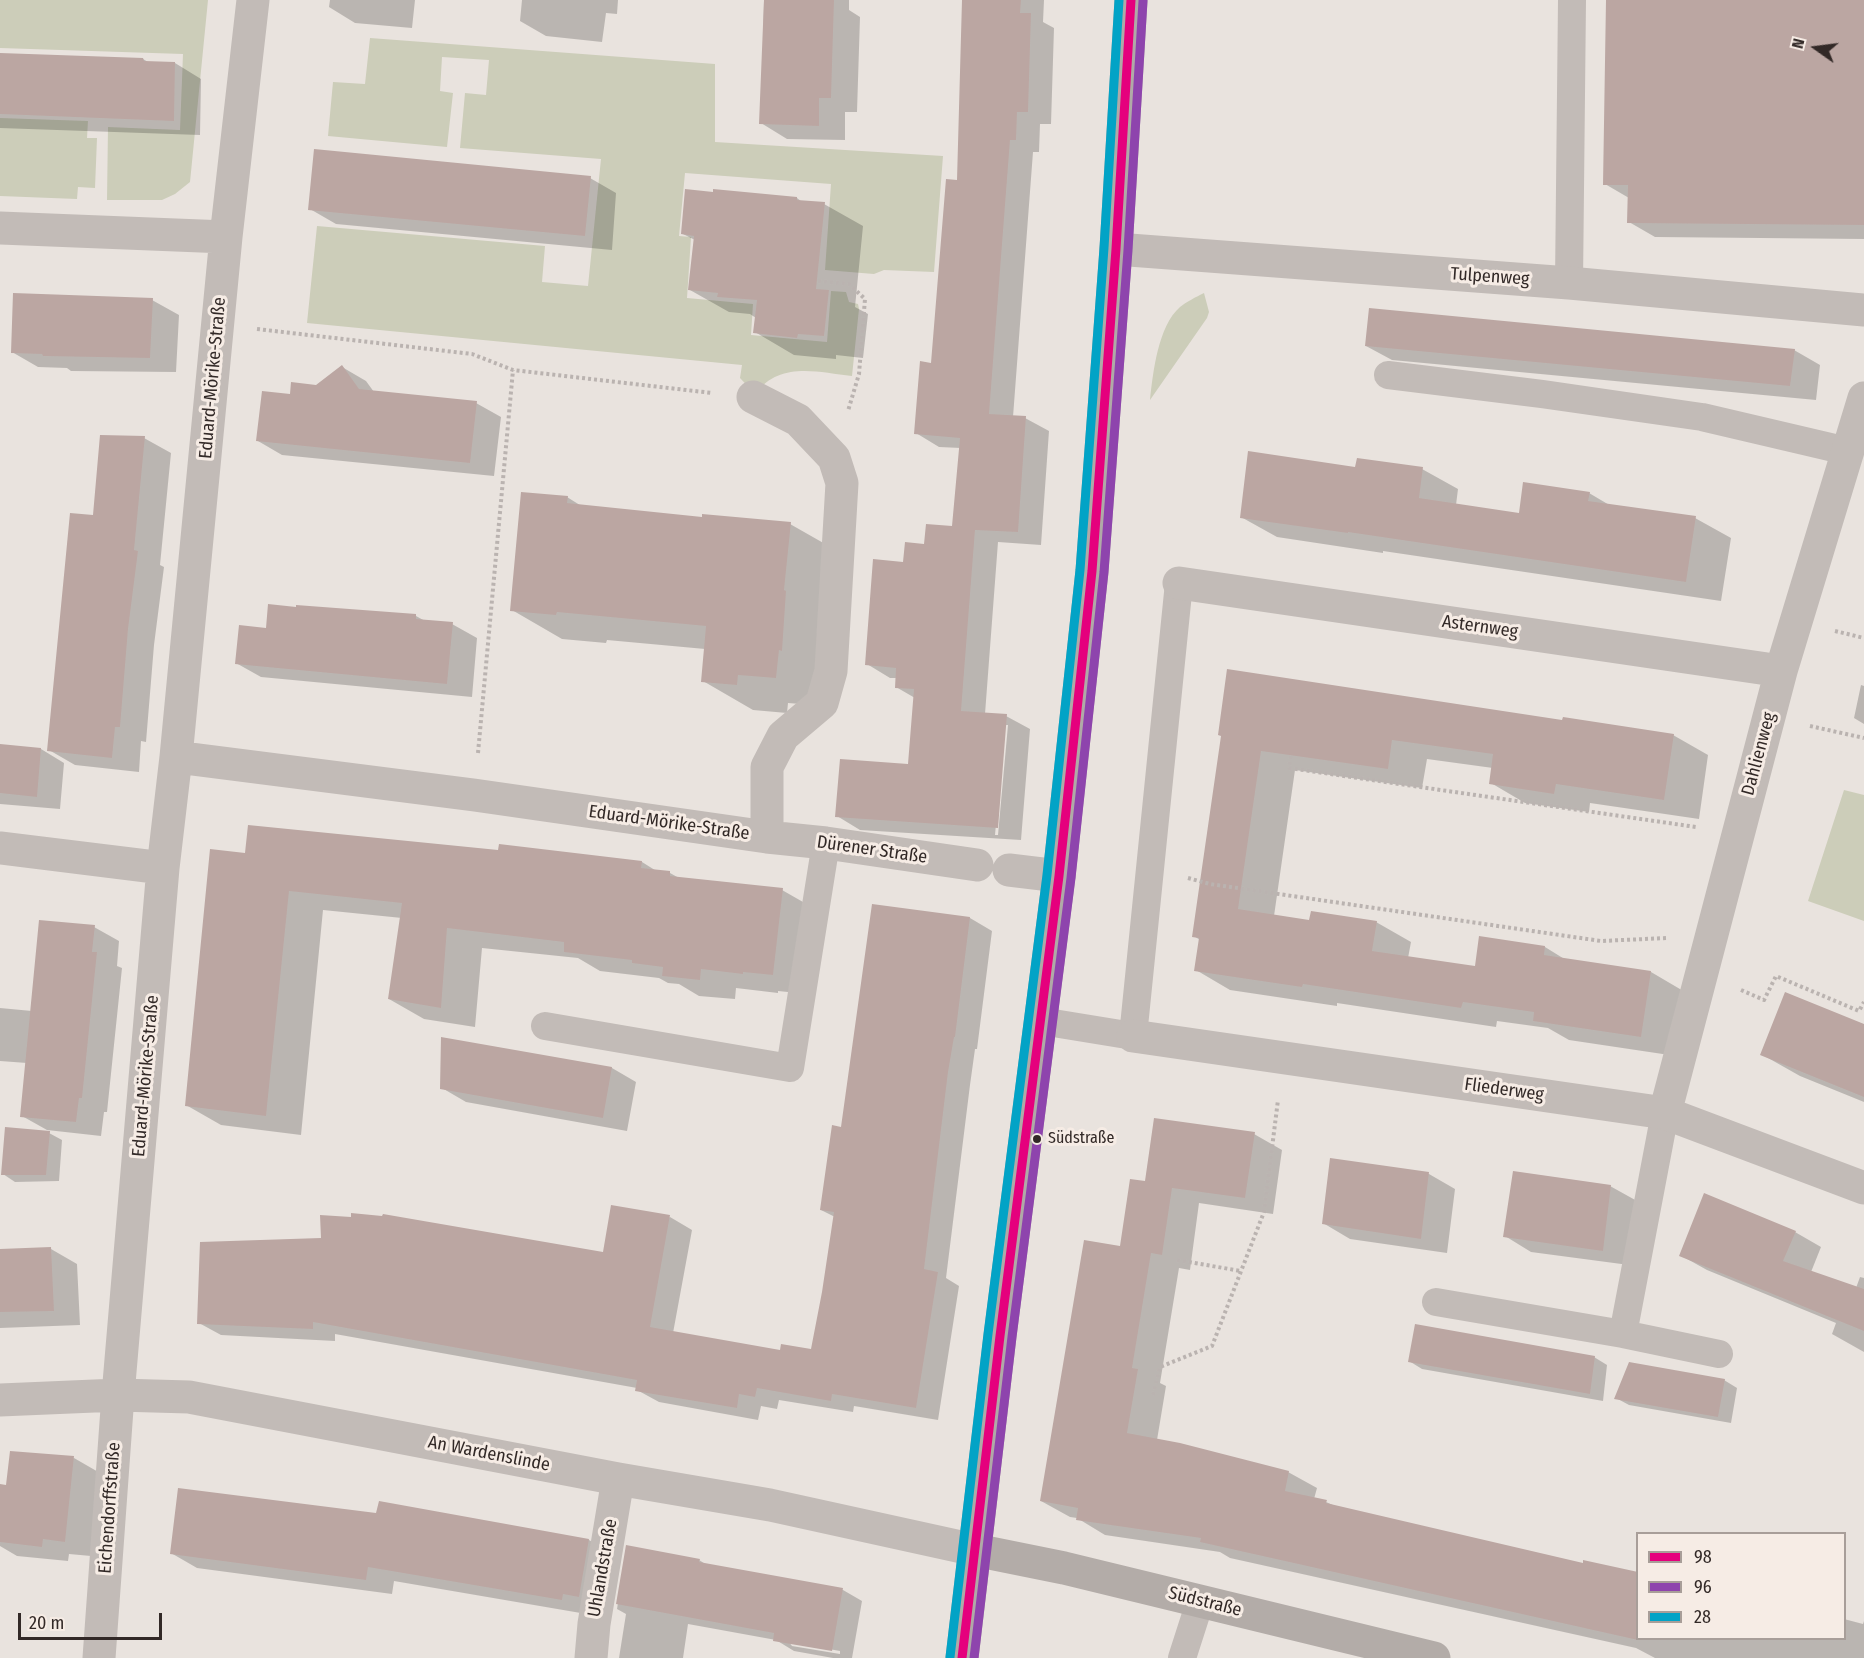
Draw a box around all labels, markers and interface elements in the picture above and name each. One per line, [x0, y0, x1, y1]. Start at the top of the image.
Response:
north arrow [1786, 18, 1846, 78]
text: N [1788, 37, 1808, 50]
street label: Tulpenweg [1450, 263, 1530, 291]
street label: Eduard-Mörike-Straße [195, 296, 231, 460]
street label: Asternweg [1441, 611, 1519, 643]
street label: Dahlienweg [1738, 710, 1780, 798]
street label: Eduard-Mörike-Straße [587, 801, 751, 845]
street label: Dürener Straße [815, 832, 929, 868]
street label: Eduard-Mörike-Straße [128, 994, 164, 1158]
street label: Fliederweg [1463, 1074, 1545, 1106]
place label: Südstraße [1048, 1129, 1114, 1149]
marker: Südstraße [1031, 1133, 1043, 1145]
street label: An Wardenslinde [426, 1432, 552, 1476]
street label: Eichendorffstraße [95, 1442, 125, 1574]
street label: Uhlandstraße [584, 1517, 622, 1619]
legend [1636, 1532, 1846, 1640]
text: 98 [1694, 1546, 1712, 1568]
text: 96 [1694, 1576, 1712, 1598]
street label: Südstraße [1166, 1582, 1244, 1622]
scale bar [21, 1601, 165, 1639]
text: 28 [1694, 1606, 1711, 1628]
text: 20 m [29, 1612, 64, 1634]

